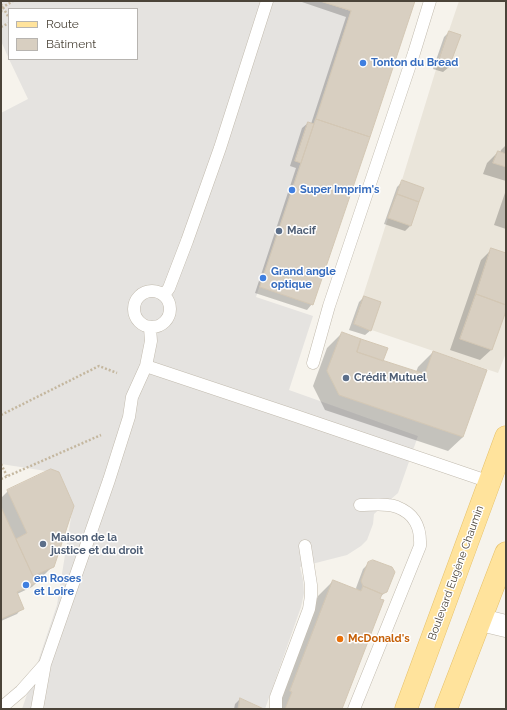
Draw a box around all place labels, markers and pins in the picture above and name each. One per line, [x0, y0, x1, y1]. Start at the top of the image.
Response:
place label: Tonton du Bread [371, 56, 458, 70]
marker: Tonton du Bread [358, 58, 368, 68]
place label: Super Imprim's [300, 183, 379, 197]
marker: Super Imprim's [287, 185, 297, 195]
place label: Macif [287, 224, 316, 238]
marker: Macif [274, 226, 284, 236]
place label: Grand angle optique [271, 265, 336, 291]
marker: Grand angle optique [258, 273, 268, 283]
place label: Crédit Mutuel [354, 371, 426, 385]
marker: Crédit Mutuel [341, 373, 351, 383]
place label: Maison de la justice et du droit [51, 531, 143, 557]
marker: Maison de la justice et du droit [38, 539, 48, 549]
place label: en Roses et Loire [34, 572, 81, 598]
marker: en Roses et Loire [21, 580, 31, 590]
place label: McDonald's [348, 632, 410, 646]
marker: McDonald's [335, 634, 345, 644]

